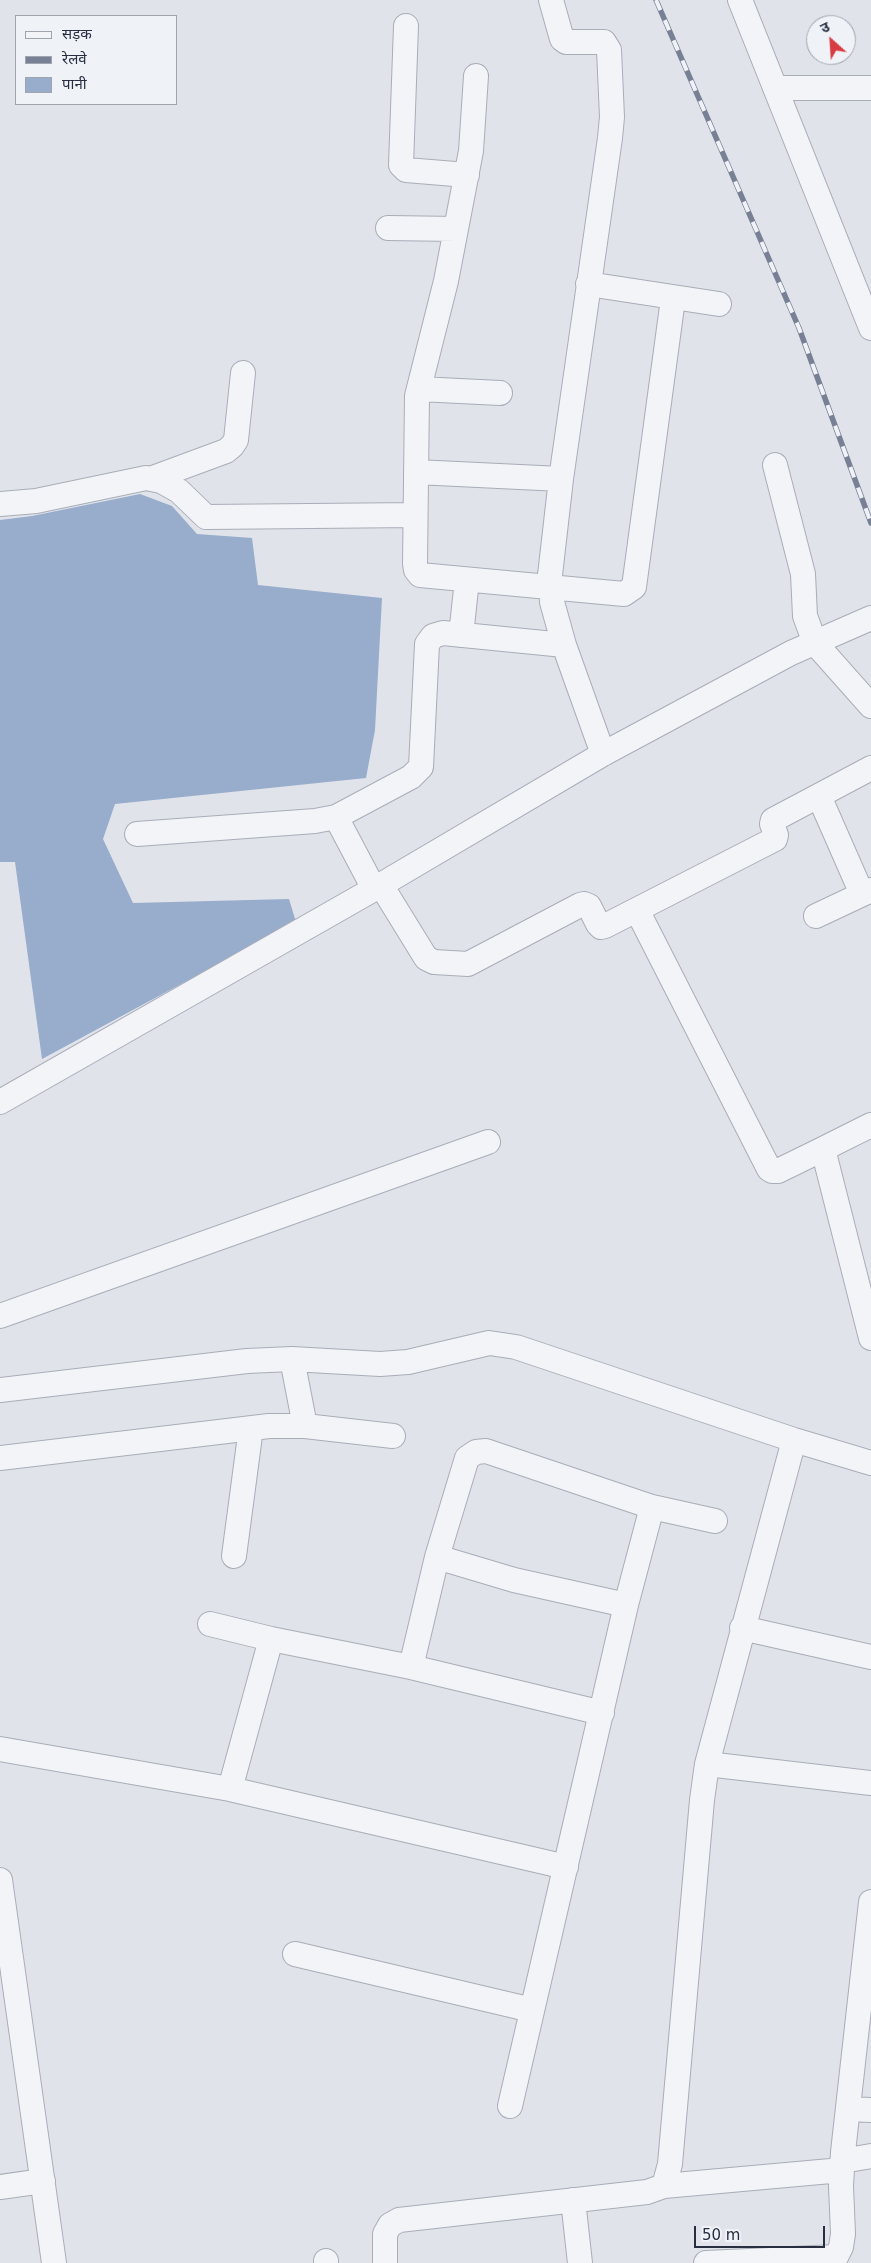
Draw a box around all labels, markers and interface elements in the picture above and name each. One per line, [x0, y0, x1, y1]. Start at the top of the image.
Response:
legend [15, 15, 178, 105]
north arrow [806, 15, 856, 65]
text: उ [818, 18, 832, 36]
text: सड़क [62, 25, 92, 43]
text: रेलवे [62, 50, 87, 68]
text: पानी [62, 75, 87, 93]
scale bar [696, 2216, 827, 2248]
text: 50 m [702, 2226, 740, 2244]

